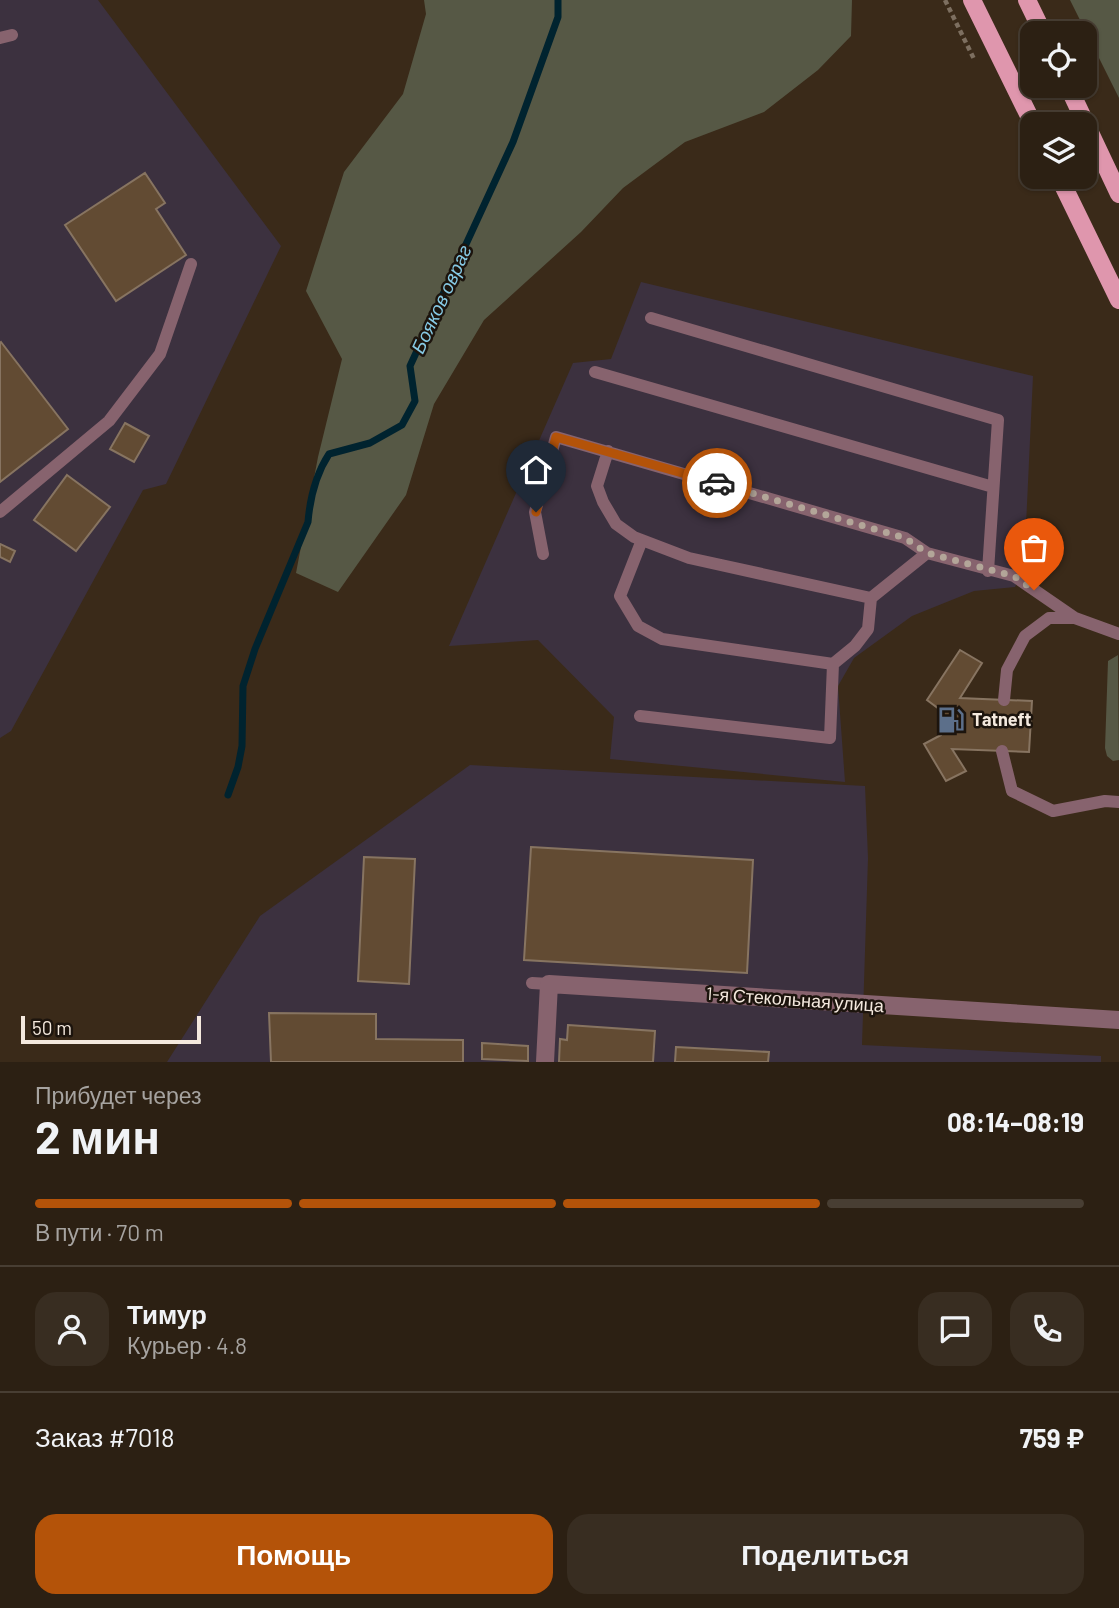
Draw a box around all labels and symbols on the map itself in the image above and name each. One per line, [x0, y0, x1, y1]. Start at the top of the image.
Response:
water label: Бояков овраг [405, 241, 476, 357]
pin [506, 440, 566, 512]
courier [682, 448, 752, 518]
pin [1004, 518, 1064, 590]
fuel station icon: Tatneft [936, 705, 966, 735]
place label: Tatneft [972, 708, 1031, 730]
street label: 1-я Стекольная улица [705, 982, 886, 1016]
scale bar [21, 1013, 201, 1045]

